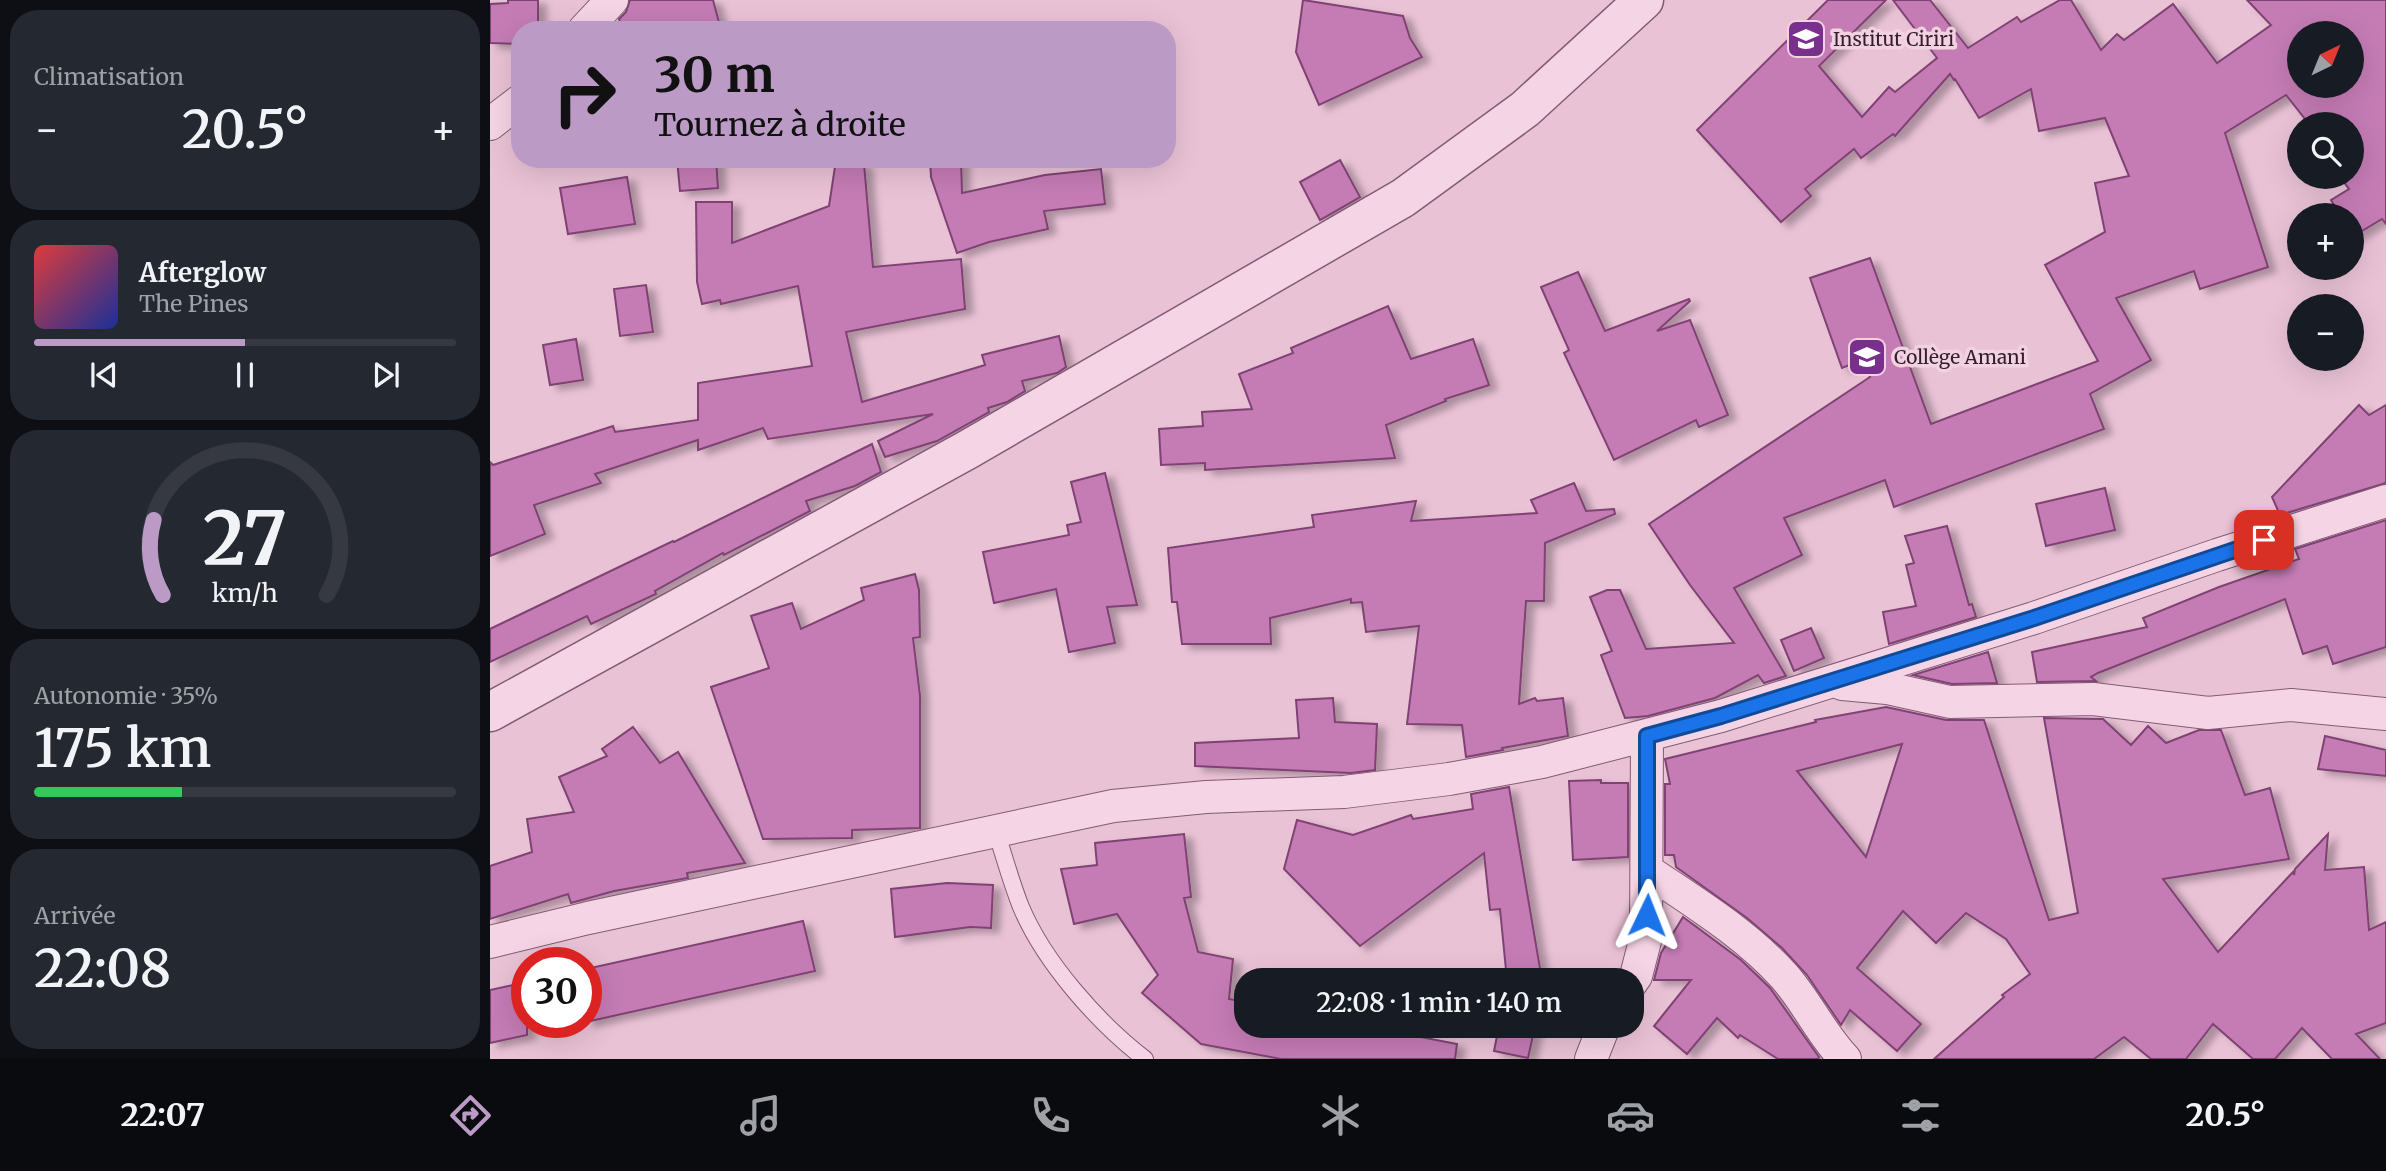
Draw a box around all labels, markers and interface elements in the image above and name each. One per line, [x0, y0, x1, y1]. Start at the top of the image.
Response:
school or university icon: Institut Ciriri [1785, 18, 1827, 60]
north arrow [2287, 21, 2364, 98]
map controls [2287, 21, 2364, 371]
place label: Institut Ciriri [1833, 27, 1954, 51]
text: 30 m [654, 44, 775, 105]
icon: right [539, 49, 630, 140]
text: Climatisation [34, 62, 184, 91]
text: 20.5° [182, 97, 308, 162]
text: Tournez à droite [654, 105, 906, 145]
text: − [34, 106, 59, 153]
text: + [431, 106, 456, 153]
button: search [2287, 112, 2364, 189]
button: + [2287, 203, 2364, 280]
text: Afterglow [139, 256, 266, 289]
text: The Pines [139, 289, 249, 318]
button: − [2287, 294, 2364, 371]
school or university icon: Collège Amani [1846, 336, 1888, 378]
place label: Collège Amani [1894, 345, 2026, 369]
icon: previous [85, 356, 123, 394]
icon: pause [226, 356, 264, 394]
icon: next [367, 356, 405, 394]
text: 27 [203, 494, 287, 586]
pin [2234, 510, 2294, 570]
icon: arrive [2245, 521, 2283, 559]
text: km/h [212, 577, 278, 609]
text: Autonomie · 35% [34, 681, 218, 710]
text: 175 km [34, 716, 211, 781]
position arrow [1610, 878, 1684, 952]
text: Arrivée [34, 901, 116, 930]
text: 22:08 [34, 936, 171, 1001]
speed limit sign: 30 [511, 947, 602, 1038]
text: 22:08 · 1 min · 140 m [1316, 986, 1562, 1019]
icon: directions [446, 1091, 495, 1140]
icon: music [736, 1091, 785, 1140]
icon: phone [1026, 1091, 1075, 1140]
icon: climate [1316, 1091, 1365, 1140]
icon: car [1606, 1091, 1655, 1140]
icon: filters [1896, 1091, 1945, 1140]
text: 22:07 [120, 1095, 205, 1135]
text: 20.5° [2186, 1095, 2265, 1135]

